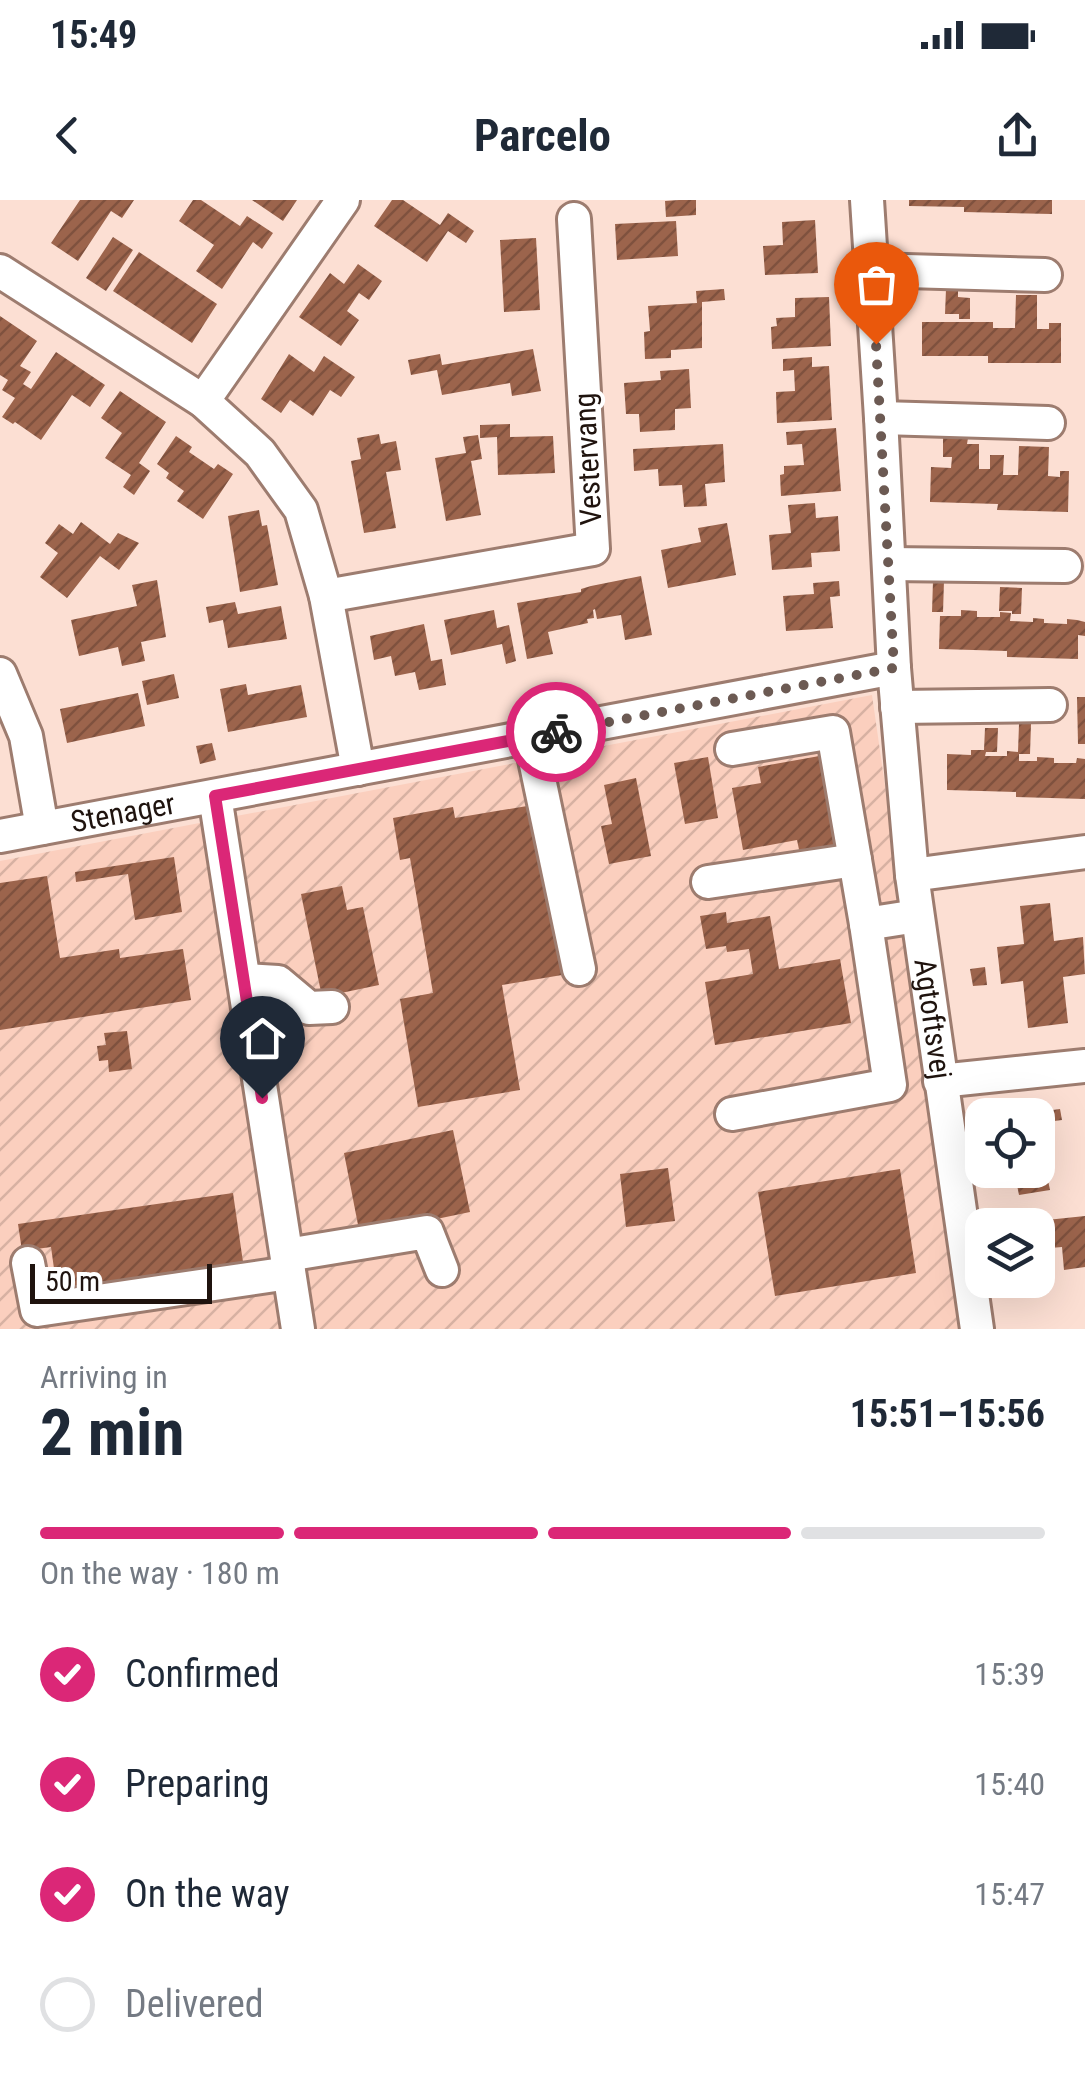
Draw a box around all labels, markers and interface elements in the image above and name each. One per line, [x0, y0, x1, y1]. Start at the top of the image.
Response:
text: 15:49 [50, 13, 137, 57]
icon: back [40, 108, 95, 163]
icon: share [990, 108, 1045, 163]
text: Parcelo [474, 109, 611, 162]
pin [834, 242, 919, 345]
icon: bag [849, 257, 904, 312]
street label: Vestervang [567, 392, 608, 526]
courier [506, 682, 606, 782]
icon: bike [529, 705, 584, 760]
street label: Stenager [68, 785, 178, 839]
street label: Agtoftsvej [907, 956, 959, 1081]
pin [220, 996, 305, 1099]
icon: home [235, 1011, 290, 1066]
map controls [965, 1098, 1055, 1298]
button: locate [965, 1098, 1055, 1188]
button: layers [965, 1208, 1055, 1298]
scale bar [30, 1259, 212, 1304]
text: 50 m [45, 1265, 100, 1298]
text: Arriving in [40, 1358, 168, 1396]
text: 15:51–15:56 [850, 1392, 1045, 1436]
text: 2 min [40, 1395, 184, 1471]
text: On the way · 180 m [40, 1554, 280, 1592]
icon: check [40, 1647, 95, 1702]
text: Confirmed [125, 1652, 280, 1696]
text: 15:39 [974, 1655, 1045, 1693]
icon: check [40, 1757, 95, 1812]
text: Preparing [125, 1762, 270, 1806]
text: 15:40 [974, 1765, 1045, 1803]
icon: check [40, 1867, 95, 1922]
text: On the way [125, 1872, 290, 1916]
text: 15:47 [974, 1875, 1045, 1913]
text: Delivered [125, 1982, 264, 2026]

